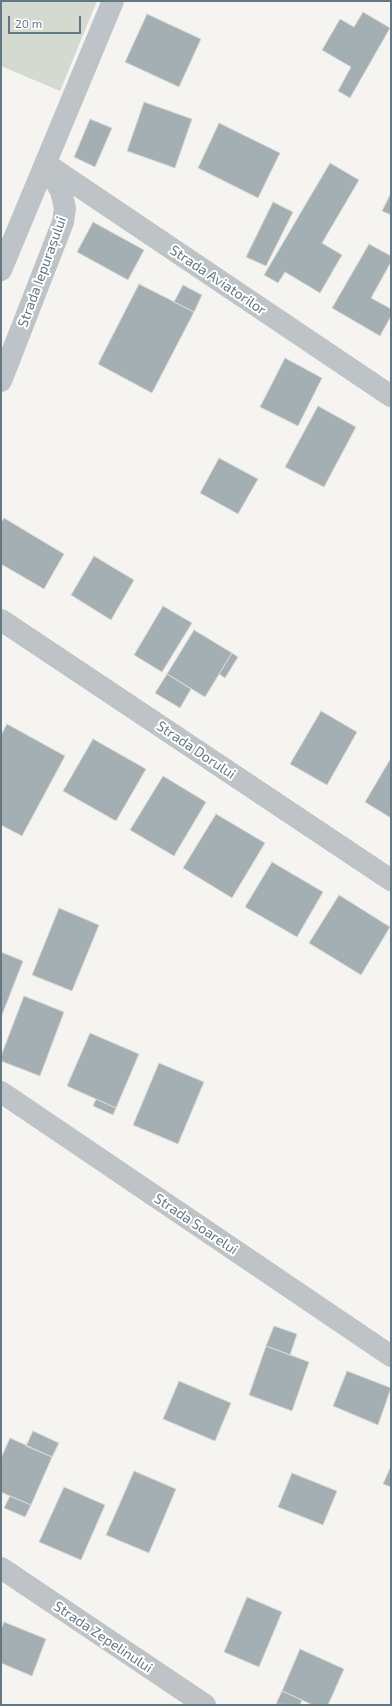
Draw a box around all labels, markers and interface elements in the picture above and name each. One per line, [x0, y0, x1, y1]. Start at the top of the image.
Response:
scale bar [10, 8, 83, 34]
text: 20 m [15, 16, 42, 30]
street label: Strada Iepurașului [14, 214, 70, 330]
street label: Strada Aviatorilor [167, 242, 269, 318]
street label: Strada Dorului [153, 717, 239, 783]
street label: Strada Soarelui [151, 1190, 241, 1258]
street label: Strada Zepelinului [50, 1598, 156, 1676]

